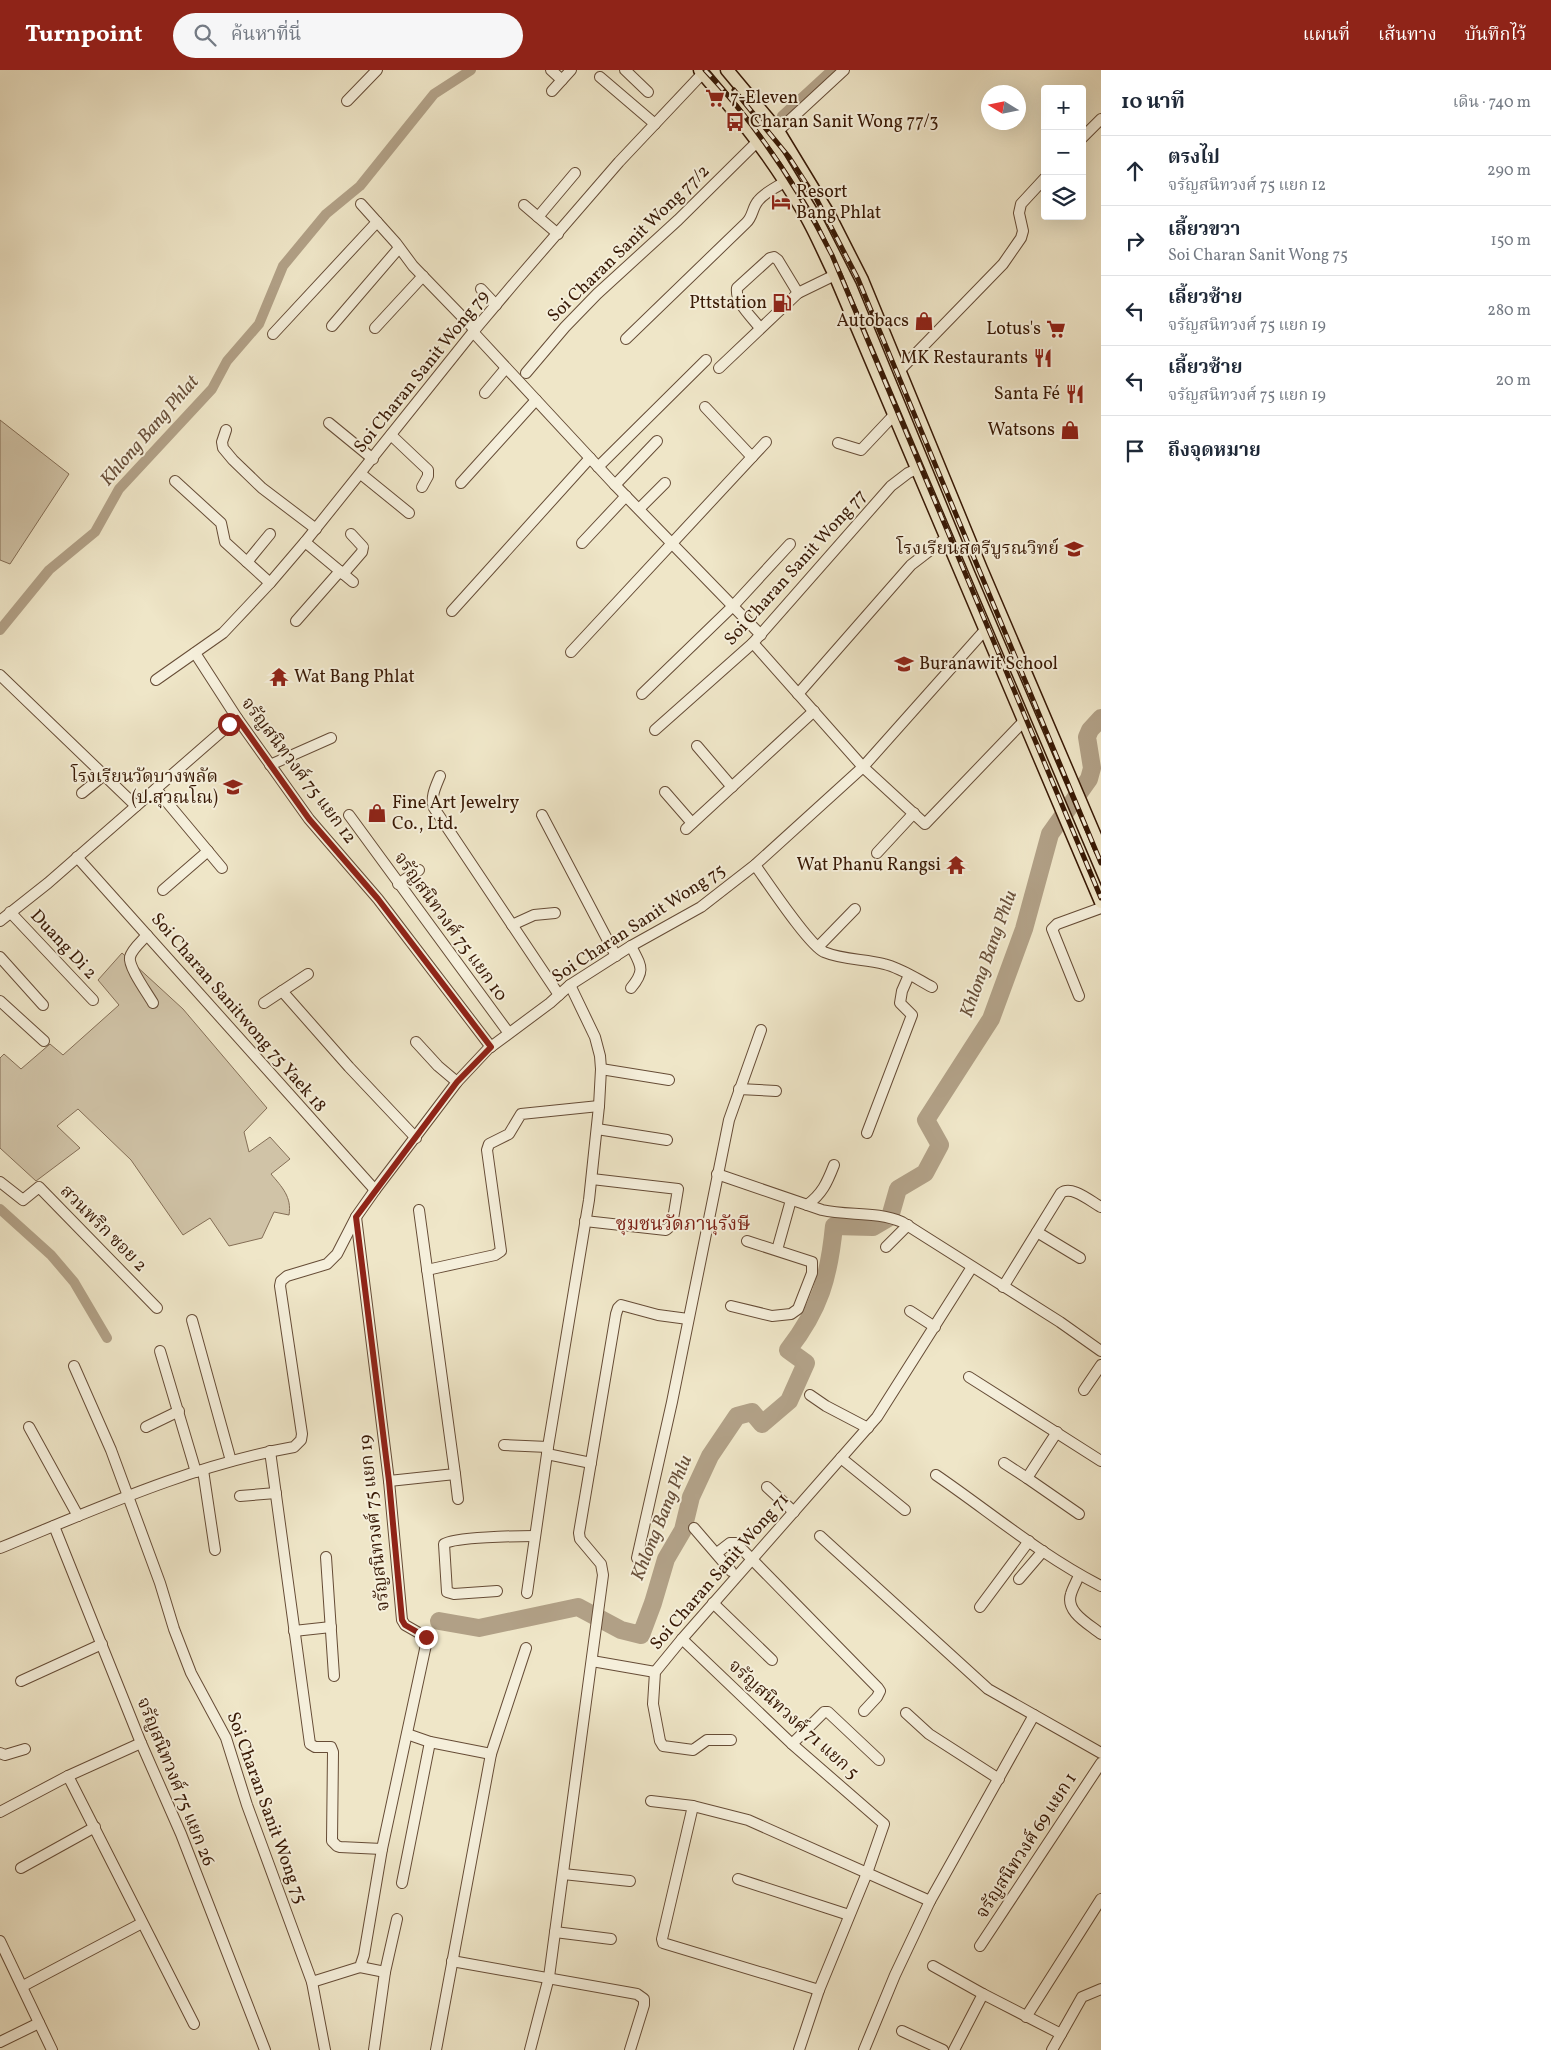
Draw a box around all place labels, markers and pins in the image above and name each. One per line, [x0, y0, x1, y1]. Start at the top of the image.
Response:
place label: 7-Eleven [730, 86, 798, 111]
supermarket icon: 7-Eleven [704, 87, 726, 109]
place label: Charan Sanit Wong 77/3 [750, 110, 938, 135]
bus stop icon: Charan Sanit Wong 77/3 [724, 111, 746, 133]
place label: Resort Bang Phlat [796, 180, 881, 226]
hotel icon: Resort Bang Phlat [770, 191, 792, 213]
place label: Pttstation [689, 291, 767, 316]
fuel station icon: Pttstation [771, 292, 793, 314]
place label: Autobacs [836, 309, 909, 334]
shop icon: Autobacs [913, 310, 935, 332]
place label: Lotus's [986, 317, 1041, 342]
supermarket icon: Lotus's [1045, 318, 1067, 340]
place label: MK Restaurants [901, 346, 1028, 371]
restaurant icon: MK Restaurants [1032, 347, 1054, 369]
place label: Santa Fé [994, 382, 1060, 407]
restaurant icon: Santa Fé [1064, 383, 1086, 405]
place label: Watsons [987, 418, 1055, 443]
shop icon: Watsons [1059, 419, 1081, 441]
place label: โรงเรียนสตรีบูรณวิทย์ [896, 535, 1059, 562]
school or university icon: โรงเรียนสตรีบูรณวิทย์ [1063, 538, 1085, 560]
place label: Buranawit School [919, 652, 1058, 677]
school or university icon: Buranawit School [893, 653, 915, 675]
place label: Wat Bang Phlat [294, 665, 415, 690]
temple icon: Wat Bang Phlat [268, 666, 290, 688]
place label: โรงเรียนวัดบางพลัด (ป.สุวณโณ) [70, 763, 218, 811]
school or university icon: โรงเรียนวัดบางพลัด (ป.สุวณโณ) [222, 776, 244, 798]
place label: Fine Art Jewelry Co., Ltd. [392, 791, 519, 837]
shop icon: Fine Art Jewelry Co., Ltd. [366, 802, 388, 824]
place label: Wat Phanu Rangsi [797, 853, 941, 878]
temple icon: Wat Phanu Rangsi [945, 854, 967, 876]

